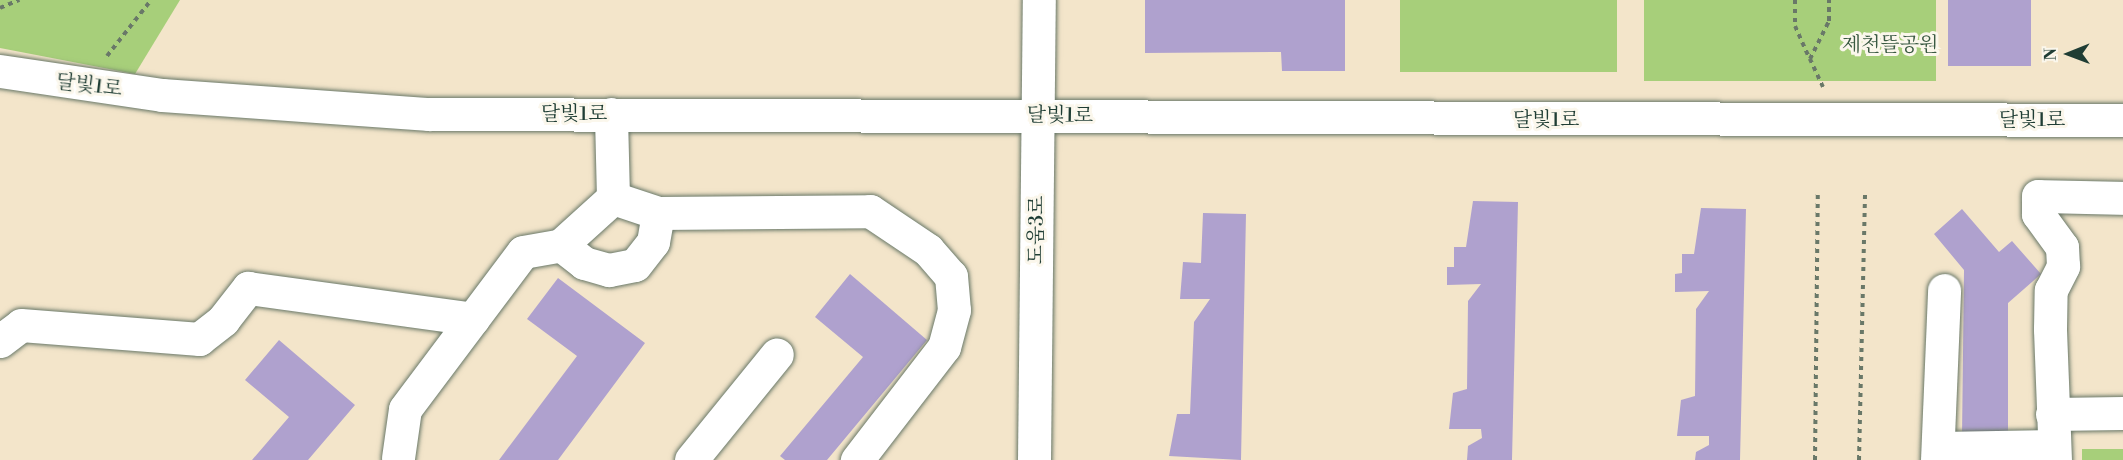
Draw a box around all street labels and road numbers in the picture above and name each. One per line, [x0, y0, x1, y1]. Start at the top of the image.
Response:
street label: 달빛1로 [54, 70, 124, 102]
street label: 달빛1로 [541, 102, 607, 126]
street label: 달빛1로 [1027, 103, 1093, 129]
street label: 달빛1로 [1513, 108, 1579, 132]
street label: 달빛1로 [1999, 108, 2065, 132]
street label: 도움3로 [1024, 195, 1050, 265]

